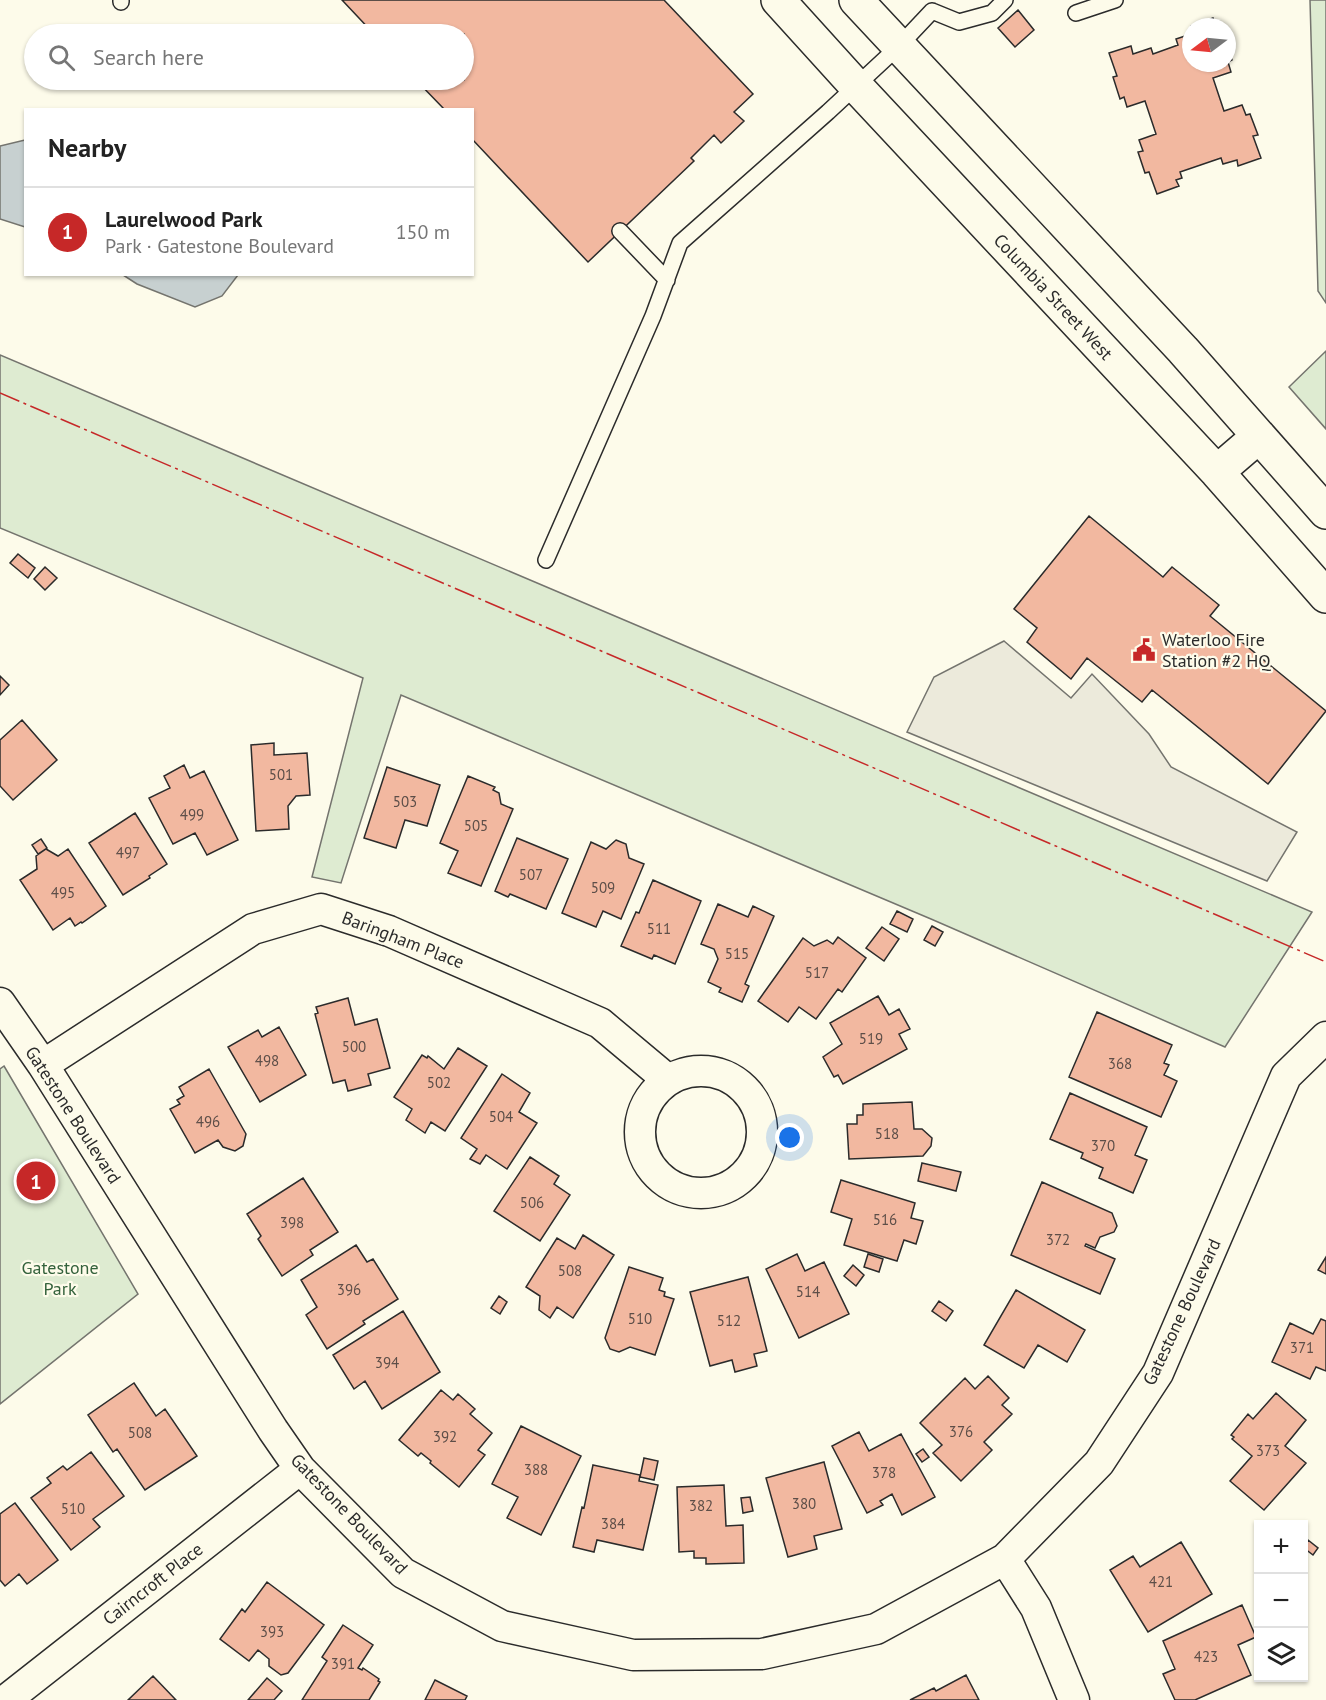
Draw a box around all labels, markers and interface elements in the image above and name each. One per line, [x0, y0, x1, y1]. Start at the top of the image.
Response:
north arrow [1182, 18, 1236, 72]
search box [24, 24, 474, 90]
icon: search [45, 41, 78, 74]
text: Search here [93, 43, 204, 71]
text: Nearby [48, 131, 126, 164]
text: Laurelwood Park [105, 205, 263, 233]
text: 1 [62, 219, 73, 245]
text: 150 m [396, 219, 450, 245]
street label: Columbia Street West [989, 229, 1118, 365]
text: Park · Gatestone Boulevard [105, 233, 334, 259]
place label: Waterloo Fire Station #2 HQ [1162, 628, 1271, 672]
public building icon: Waterloo Fire Station #2 HQ [1131, 637, 1157, 663]
house number: 501 [269, 765, 293, 784]
house number: 503 [393, 792, 417, 811]
house number: 499 [180, 805, 204, 824]
house number: 505 [464, 816, 488, 835]
house number: 497 [116, 843, 140, 862]
house number: 507 [519, 865, 543, 884]
house number: 509 [591, 878, 615, 897]
house number: 495 [51, 883, 75, 902]
street label: Baringham Place [339, 906, 468, 973]
house number: 511 [647, 919, 671, 938]
house number: 515 [725, 944, 749, 963]
house number: 517 [805, 963, 829, 982]
house number: 519 [859, 1029, 883, 1048]
house number: 500 [342, 1037, 366, 1056]
street label: Gatestone Boulevard [20, 1042, 126, 1188]
house number: 498 [255, 1051, 279, 1070]
house number: 368 [1108, 1054, 1132, 1073]
house number: 502 [427, 1073, 451, 1092]
house number: 504 [489, 1107, 513, 1126]
house number: 496 [196, 1112, 220, 1131]
your location [775, 1123, 804, 1152]
house number: 518 [875, 1124, 899, 1143]
house number: 370 [1091, 1136, 1115, 1155]
pin: 1 [16, 1158, 56, 1204]
house number: 506 [520, 1193, 544, 1212]
house number: 516 [873, 1210, 897, 1229]
house number: 398 [280, 1213, 304, 1232]
house number: 372 [1046, 1230, 1070, 1249]
street label: Gatestone Boulevard [1137, 1235, 1226, 1389]
park label: Gatestone Park [21, 1256, 99, 1300]
house number: 508 [558, 1261, 582, 1280]
house number: 396 [337, 1280, 361, 1299]
house number: 514 [796, 1282, 820, 1301]
house number: 510 [628, 1309, 652, 1328]
house number: 512 [717, 1311, 741, 1330]
house number: 371 [1290, 1338, 1314, 1357]
house number: 394 [375, 1353, 399, 1372]
house number: 376 [949, 1422, 973, 1441]
house number: 508 [128, 1423, 152, 1442]
house number: 392 [433, 1427, 457, 1446]
house number: 373 [1256, 1441, 1280, 1460]
street label: Gatestone Boulevard [286, 1448, 413, 1579]
house number: 388 [524, 1460, 548, 1479]
house number: 378 [872, 1463, 896, 1482]
house number: 380 [792, 1494, 816, 1513]
house number: 382 [689, 1496, 713, 1515]
house number: 510 [61, 1499, 85, 1518]
house number: 384 [601, 1514, 625, 1533]
map controls [1254, 1520, 1308, 1682]
button: + [1254, 1520, 1308, 1574]
street label: Cairncroft Place [98, 1537, 207, 1630]
house number: 421 [1149, 1572, 1173, 1591]
button: − [1254, 1574, 1308, 1628]
house number: 393 [260, 1622, 284, 1641]
button: layers [1254, 1628, 1308, 1682]
house number: 423 [1194, 1647, 1218, 1666]
house number: 391 [331, 1654, 355, 1673]

